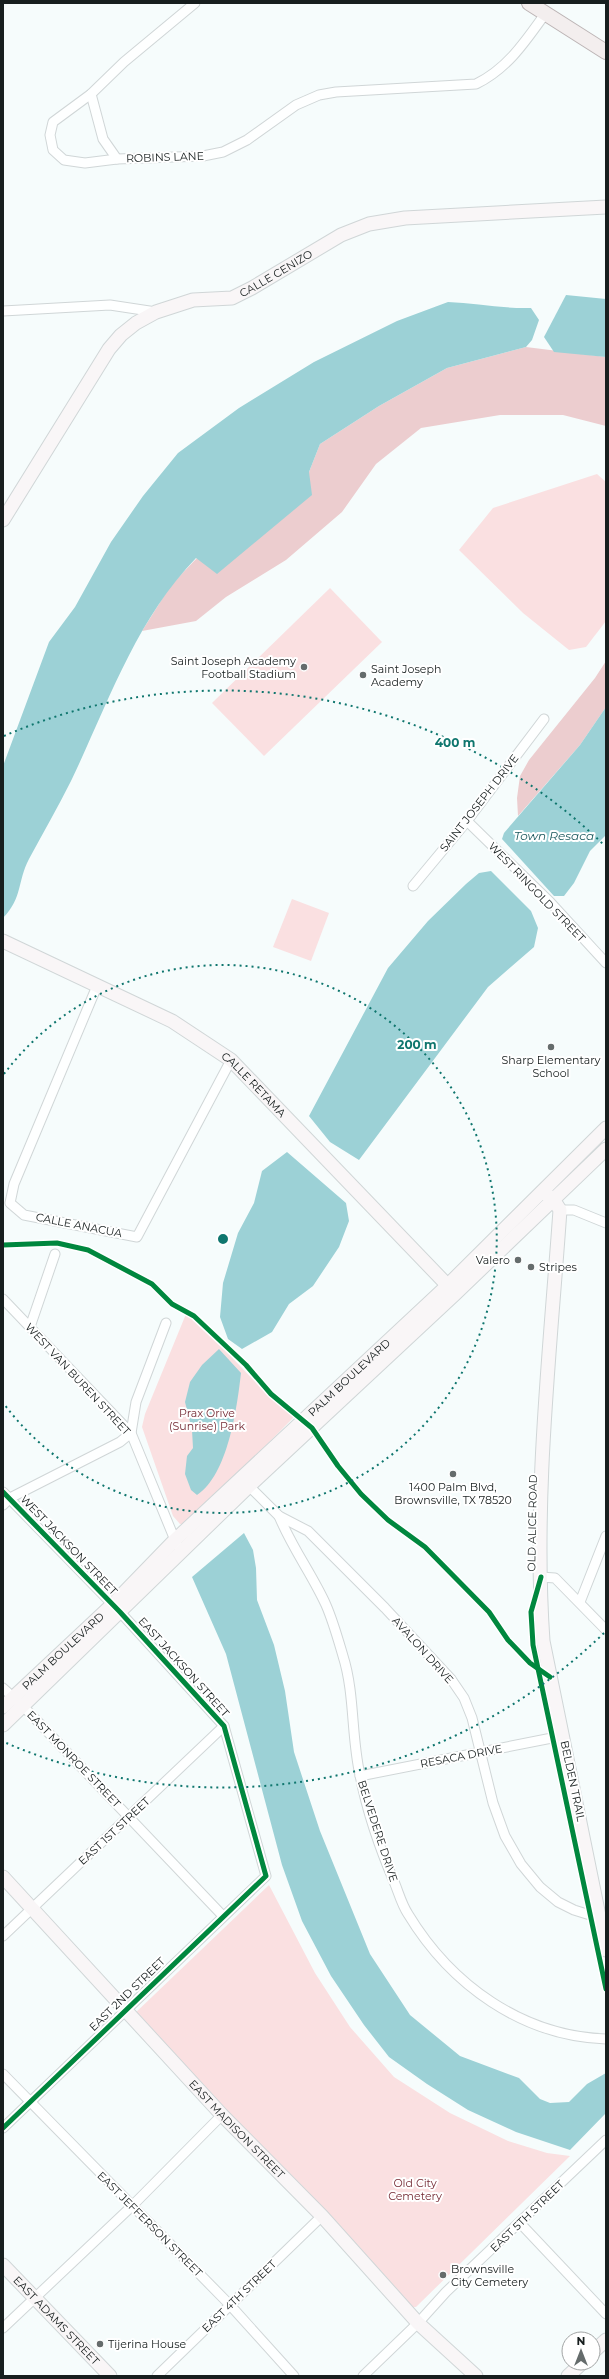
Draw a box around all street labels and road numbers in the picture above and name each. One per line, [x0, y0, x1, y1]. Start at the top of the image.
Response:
street label: ROBINS LANE [126, 149, 204, 165]
street label: CALLE CENIZO [237, 247, 315, 300]
street label: SAINT JOSEPH DRIVE [437, 752, 521, 854]
street label: WEST RINGOLD STREET [486, 839, 589, 945]
street label: CALLE RETAMA [219, 1049, 289, 1120]
street label: CALLE ANACUA [35, 1210, 123, 1240]
street label: WEST VAN BUREN STREET [22, 1320, 134, 1439]
street label: PALM BOULEVARD [305, 1336, 393, 1419]
street label: OLD ALICE ROAD [524, 1474, 540, 1572]
street label: WEST JACKSON STREET [18, 1492, 121, 1598]
street label: PALM BOULEVARD [19, 1609, 107, 1693]
street label: EAST JACKSON STREET [135, 1614, 233, 1720]
street label: AVALON DRIVE [389, 1614, 457, 1686]
street label: EAST MONROE STREET [24, 1708, 124, 1811]
street label: BELDEN TRAIL [558, 1739, 589, 1823]
street label: RESACA DRIVE [419, 1741, 503, 1771]
street label: BELVEDERE DRIVE [355, 1778, 401, 1884]
street label: EAST 1ST STREET [75, 1794, 153, 1868]
street label: EAST 2ND STREET [86, 1954, 168, 2034]
street label: EAST MADISON STREET [186, 2077, 288, 2182]
street label: EAST JEFFERSON STREET [94, 2168, 206, 2280]
street label: EAST 5TH STREET [487, 2177, 567, 2255]
street label: EAST 4TH STREET [199, 2256, 280, 2335]
street label: EAST ADAMS STREET [10, 2273, 103, 2368]

